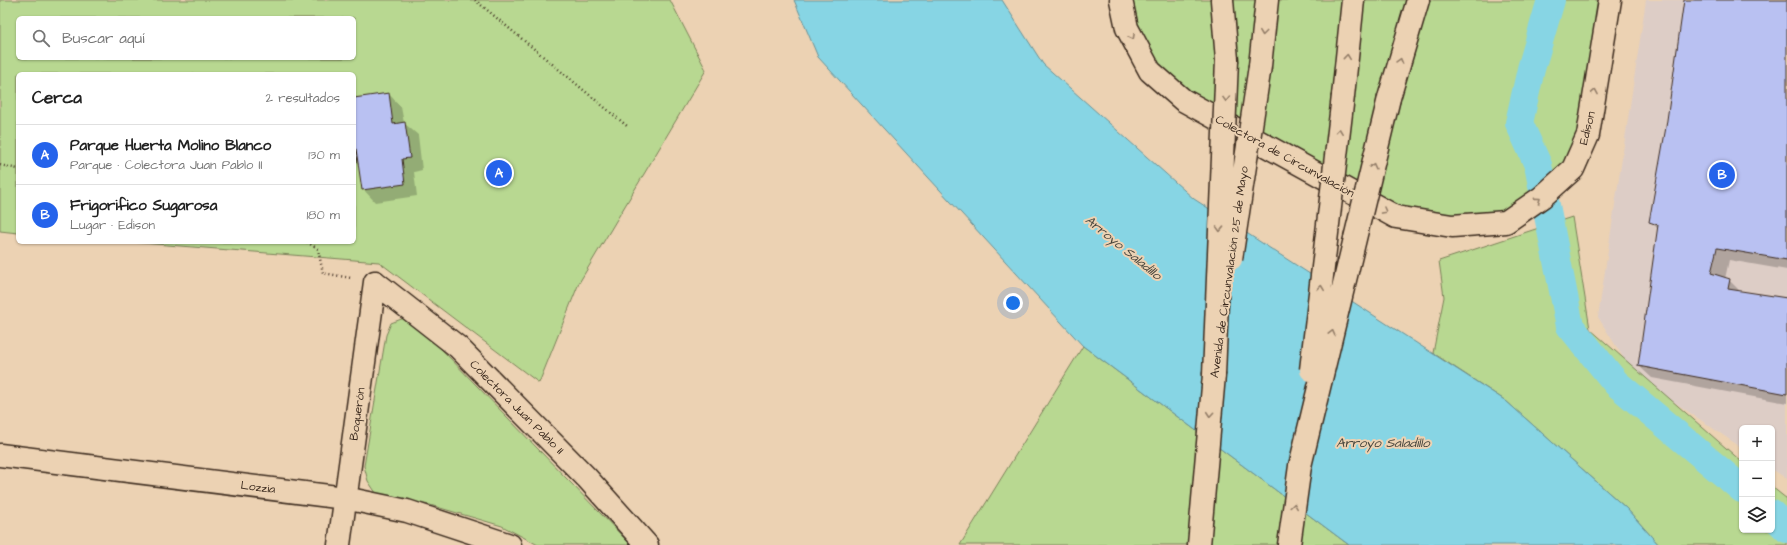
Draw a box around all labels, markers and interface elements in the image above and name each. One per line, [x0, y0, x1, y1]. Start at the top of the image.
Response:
search box [16, 16, 356, 60]
icon: search [30, 27, 52, 49]
text: Buscar aquí [62, 28, 144, 49]
one-way arrow [1259, 30, 1268, 36]
one-way arrow [1128, 33, 1135, 40]
one-way arrow [1342, 54, 1351, 60]
one-way arrow [1395, 58, 1404, 65]
text: Cerca [32, 86, 82, 110]
text: 2 resultados [266, 89, 340, 107]
one-way arrow [1590, 89, 1599, 95]
one-way arrow [1221, 96, 1230, 102]
street label: Edison [1575, 110, 1600, 147]
street label: Colectora de Circunvalación [1212, 111, 1357, 202]
one-way arrow [1334, 128, 1343, 134]
text: Parque Huerta Molino Blanco [70, 135, 271, 156]
text: A [41, 146, 49, 164]
text: 130 m [308, 146, 340, 164]
text: Parque · Colectora Juan Pablo II [70, 156, 263, 174]
pin: A [486, 158, 512, 188]
pin: B [1709, 160, 1735, 190]
one-way arrow [1368, 163, 1376, 169]
street label: Avenida de Circunvalación 25 de Mayo [1206, 165, 1254, 379]
text: Frigorifico Sugarosa [70, 195, 217, 216]
one-way arrow [1533, 197, 1540, 204]
text: B [40, 206, 50, 224]
text: 180 m [306, 206, 340, 224]
one-way arrow [1380, 206, 1388, 213]
water label: Arroyo Saladillo [1081, 211, 1167, 286]
text: Lugar · Edison [70, 216, 155, 234]
one-way arrow [1216, 226, 1224, 232]
one-way arrow [1316, 285, 1325, 291]
your location [1003, 293, 1023, 313]
one-way arrow [1328, 330, 1336, 336]
street label: Colectora Juan Pablo II [466, 356, 568, 458]
street label: Boquerón [345, 386, 370, 442]
one-way arrow [1206, 411, 1215, 417]
map controls [1739, 425, 1775, 533]
button: + [1739, 425, 1775, 461]
water label: Arroyo Saladillo [1336, 434, 1431, 453]
button: − [1739, 461, 1775, 497]
street label: Lozzia [240, 477, 276, 498]
button: layers [1739, 497, 1775, 533]
one-way arrow [1289, 503, 1298, 509]

